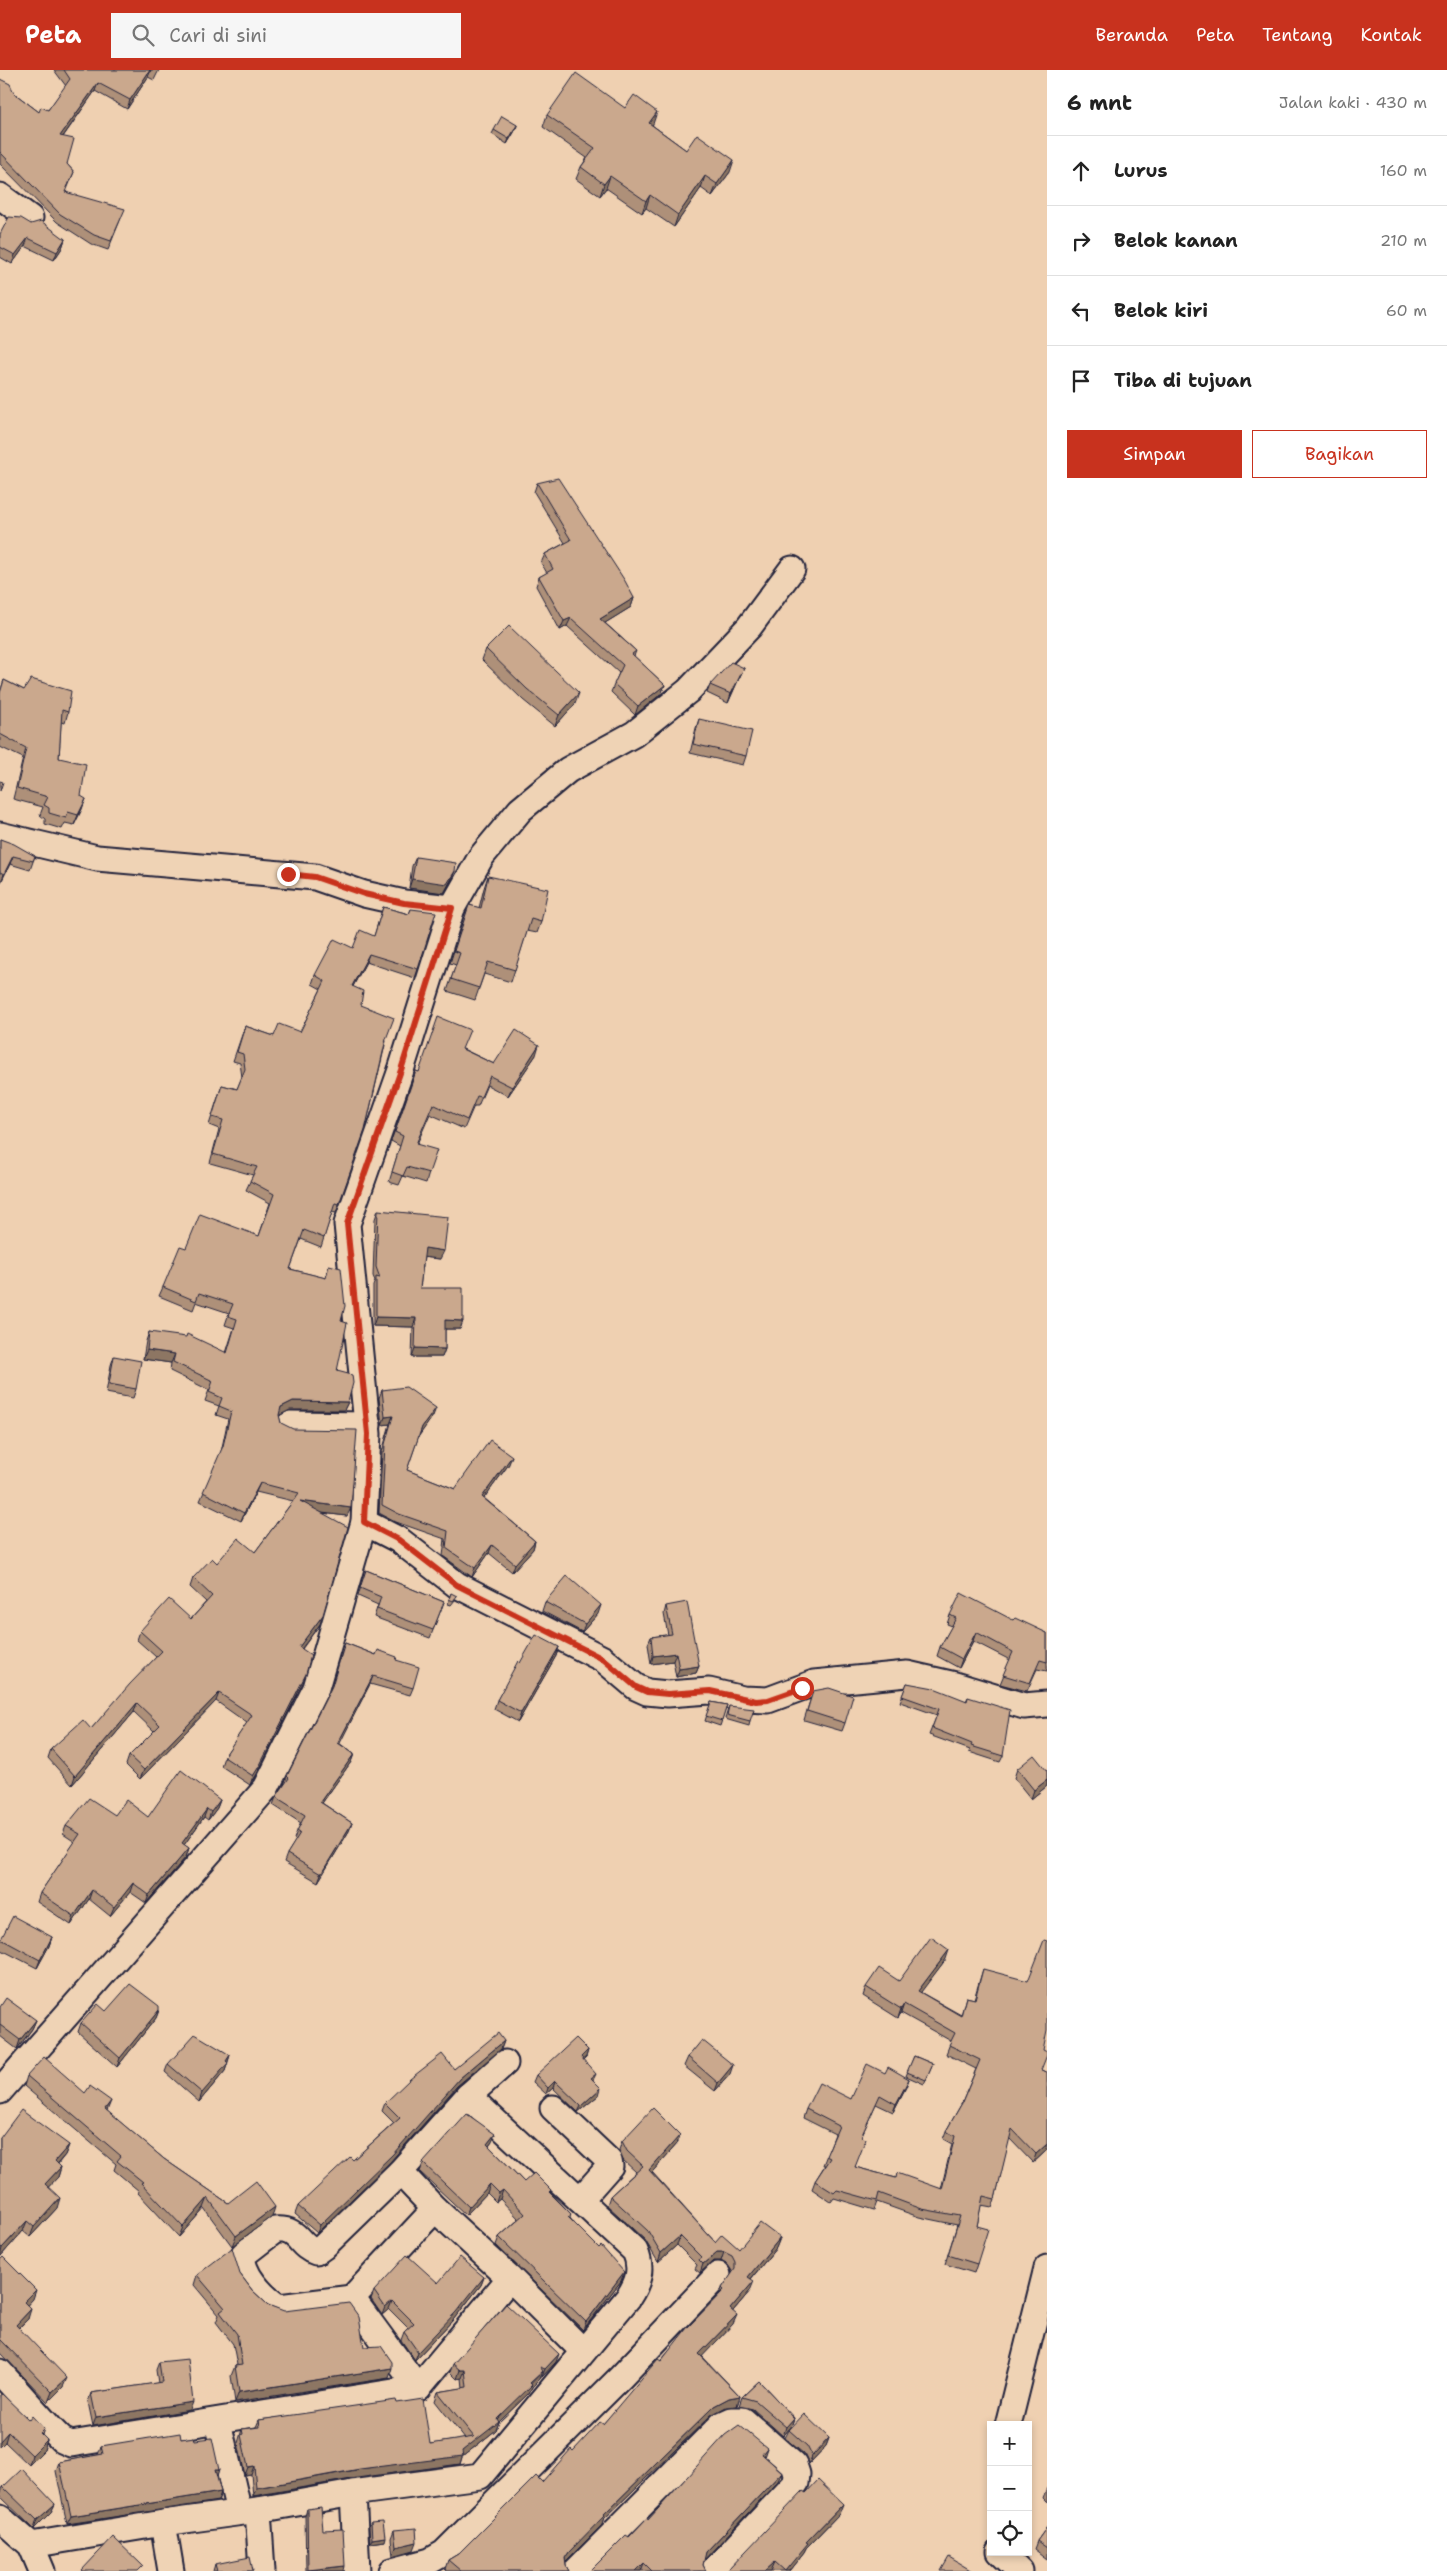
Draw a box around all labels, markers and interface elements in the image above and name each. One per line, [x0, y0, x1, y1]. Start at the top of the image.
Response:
search box [111, 13, 461, 58]
text: Peta [25, 19, 81, 51]
icon: search [129, 21, 157, 49]
text: Cari di sini [169, 23, 267, 48]
text: Beranda [1096, 23, 1168, 47]
text: Peta [1196, 23, 1234, 47]
text: Tentang [1262, 23, 1333, 47]
text: Kontak [1361, 23, 1422, 47]
text: 6 mnt [1067, 89, 1132, 117]
text: Jalan kaki · 430 m [1279, 92, 1427, 113]
icon: ahead [1067, 157, 1095, 185]
text: Lurus [1114, 158, 1168, 183]
text: 160 m [1380, 160, 1427, 181]
icon: right [1067, 227, 1095, 255]
text: Belok kanan [1114, 228, 1238, 253]
text: 210 m [1380, 230, 1427, 251]
icon: left [1067, 297, 1095, 325]
text: Belok kiri [1114, 298, 1208, 323]
text: 60 m [1386, 300, 1427, 321]
icon: arrive [1067, 367, 1095, 395]
text: Tiba di tujuan [1114, 368, 1252, 393]
button: Simpan [1067, 430, 1242, 478]
button: Bagikan [1252, 430, 1427, 478]
route end [277, 863, 300, 886]
route start [791, 1677, 814, 1700]
map controls [987, 2421, 1032, 2556]
button: + [987, 2421, 1032, 2466]
button: − [987, 2466, 1032, 2511]
button: locate [987, 2511, 1032, 2556]

